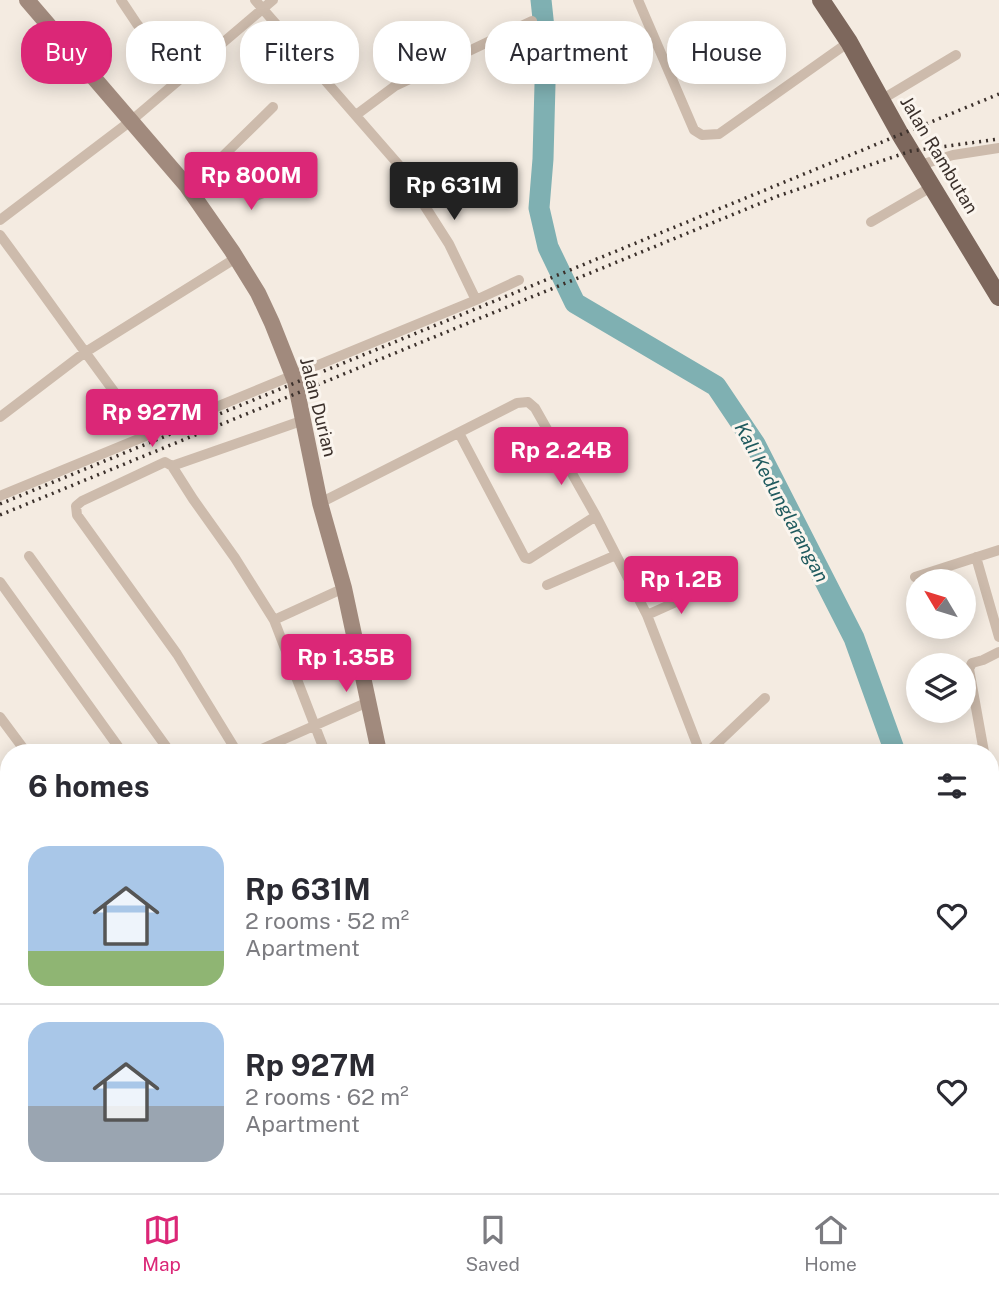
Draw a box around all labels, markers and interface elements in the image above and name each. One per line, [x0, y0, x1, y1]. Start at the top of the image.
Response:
chip: Buy [21, 21, 112, 84]
chip: Rent [126, 21, 226, 84]
chip: Filters [240, 21, 359, 84]
chip: New [373, 21, 471, 84]
chip: Apartment [485, 21, 653, 84]
chip: House [667, 21, 786, 84]
street label: Jalan Rambutan [896, 92, 983, 217]
pin: Rp 800M [186, 152, 316, 212]
text: Rp 800M [200, 161, 302, 188]
pin: Rp 631M [389, 162, 519, 222]
text: Rp 631M [406, 171, 502, 198]
street label: Jalan Durian [296, 355, 341, 459]
pin: Rp 927M [87, 390, 217, 449]
text: Rp 927M [102, 398, 202, 425]
water label: Kali Kedunglarangan [730, 418, 834, 586]
pin: Rp 2.24B [489, 428, 633, 487]
text: Rp 2.24B [510, 436, 612, 463]
pin: Rp 1.2B [616, 556, 746, 616]
text: Rp 1.2B [640, 565, 722, 592]
north arrow [906, 569, 976, 639]
map controls [906, 569, 976, 723]
pin: Rp 1.35B [274, 634, 418, 694]
text: Rp 1.35B [297, 643, 395, 670]
button: layers [906, 653, 976, 723]
icon: filters [933, 767, 971, 805]
text: 6 homes [28, 768, 150, 804]
text: Rp 631M [245, 871, 371, 907]
icon: home [84, 874, 168, 958]
icon: heart [933, 897, 971, 935]
text: 2 rooms · 52 m² [245, 907, 409, 934]
text: Apartment [245, 934, 360, 961]
text: Rp 927M [245, 1047, 376, 1083]
icon: home [84, 1050, 168, 1134]
icon: heart [933, 1073, 971, 1111]
text: 2 rooms · 62 m² [245, 1083, 409, 1110]
text: Apartment [245, 1110, 360, 1137]
tab: Map [142, 1211, 181, 1275]
tab: Saved [465, 1211, 520, 1275]
tab: Home [804, 1211, 857, 1275]

